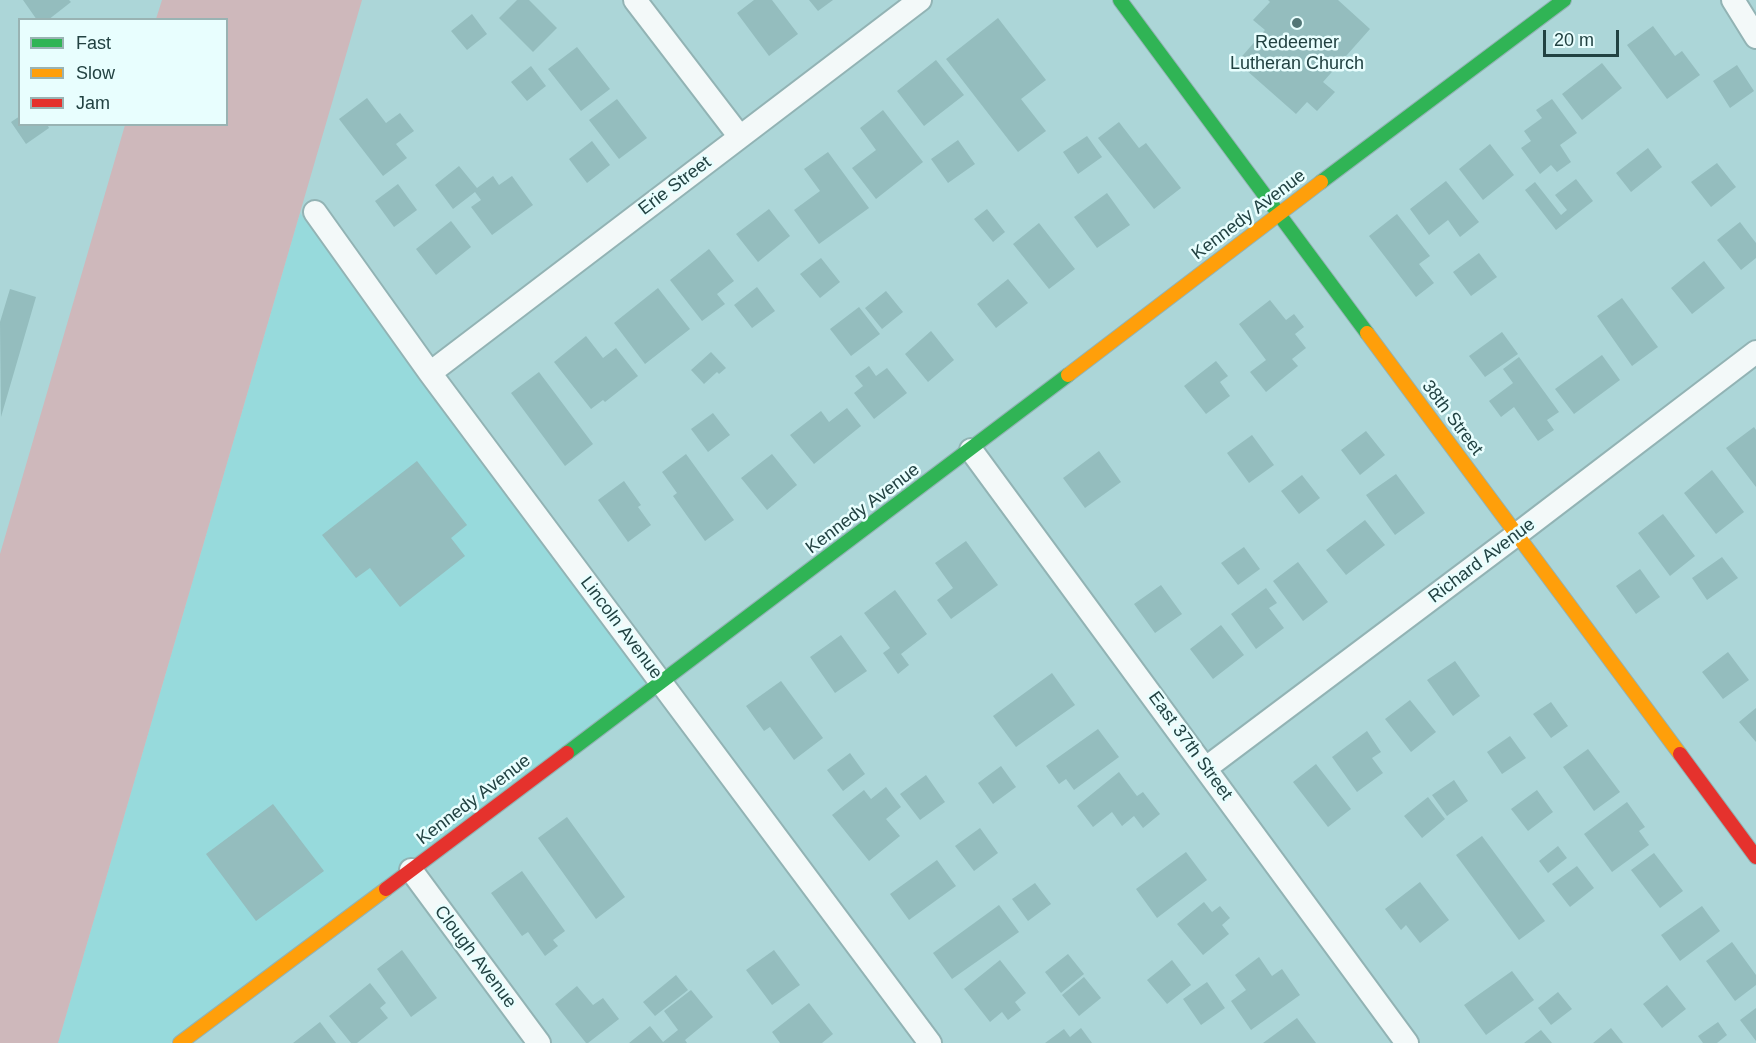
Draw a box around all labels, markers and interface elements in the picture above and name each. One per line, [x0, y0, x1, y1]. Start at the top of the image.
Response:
marker: Redeemer Lutheran Church [1290, 16, 1304, 30]
legend [18, 18, 228, 126]
scale bar [1546, 18, 1622, 56]
text: 20 m [1554, 30, 1594, 50]
place label: Redeemer Lutheran Church [1230, 32, 1364, 74]
text: Fast [76, 33, 111, 53]
text: Slow [76, 63, 115, 83]
text: Jam [76, 93, 110, 113]
street label: Erie Street [635, 152, 715, 220]
street label: Kennedy Avenue [1188, 165, 1310, 265]
street label: 38th Street [1417, 376, 1487, 460]
street label: Kennedy Avenue [802, 459, 924, 559]
street label: Richard Avenue [1424, 514, 1540, 608]
street label: Lincoln Avenue [575, 572, 667, 684]
street label: East 37th Street [1143, 687, 1237, 805]
street label: Kennedy Avenue [413, 750, 535, 850]
street label: Clough Avenue [429, 901, 521, 1013]

